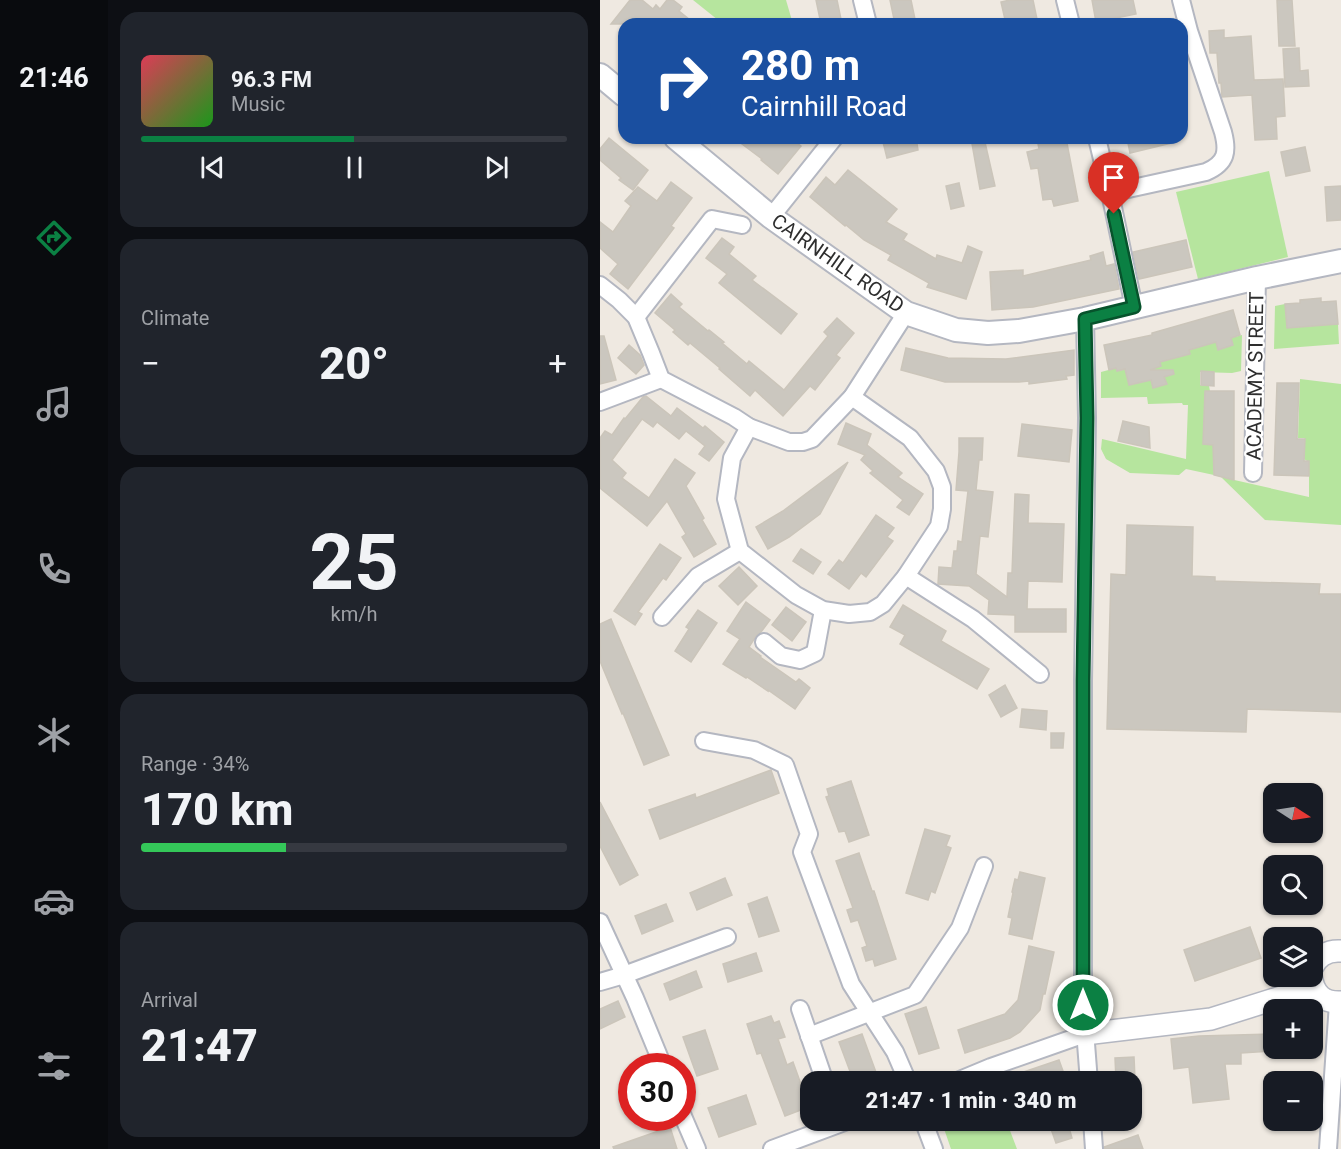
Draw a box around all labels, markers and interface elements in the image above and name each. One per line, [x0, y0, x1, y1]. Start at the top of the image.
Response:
text: 280 m [741, 41, 860, 90]
icon: right [642, 42, 720, 120]
text: 21:46 [19, 62, 89, 94]
text: 96.3 FM [231, 67, 312, 92]
text: Cairnhill Road [741, 91, 907, 123]
text: Music [231, 92, 285, 116]
icon: previous [196, 151, 229, 184]
icon: pause [338, 151, 371, 184]
icon: next [480, 151, 513, 184]
pin [1088, 152, 1139, 214]
icon: arrive [1097, 161, 1130, 194]
street label: CAIRNHILL ROAD [767, 208, 909, 318]
icon: directions [33, 217, 75, 259]
street label: ACADEMY STREET [1242, 291, 1268, 461]
text: Climate [141, 306, 209, 330]
text: 20° [319, 337, 389, 390]
text: − [141, 344, 160, 383]
text: + [548, 344, 567, 383]
icon: music [33, 383, 75, 425]
text: 25 [309, 517, 399, 608]
icon: phone [33, 548, 75, 590]
text: km/h [331, 602, 377, 626]
icon: climate [33, 714, 75, 756]
text: Range · 34% [141, 752, 249, 776]
text: 170 km [141, 783, 293, 836]
north arrow [1263, 783, 1323, 843]
map controls [1263, 783, 1323, 1131]
button: search [1263, 855, 1323, 915]
icon: car [33, 880, 75, 922]
button: layers [1263, 927, 1323, 987]
position arrow [1051, 973, 1115, 1037]
text: Arrival [141, 988, 198, 1012]
button: + [1263, 999, 1323, 1059]
text: 21:47 [141, 1019, 258, 1072]
icon: filters [33, 1045, 75, 1087]
speed limit sign: 30 [618, 1053, 696, 1131]
button: − [1263, 1071, 1323, 1131]
text: 21:47 · 1 min · 340 m [866, 1088, 1076, 1113]

